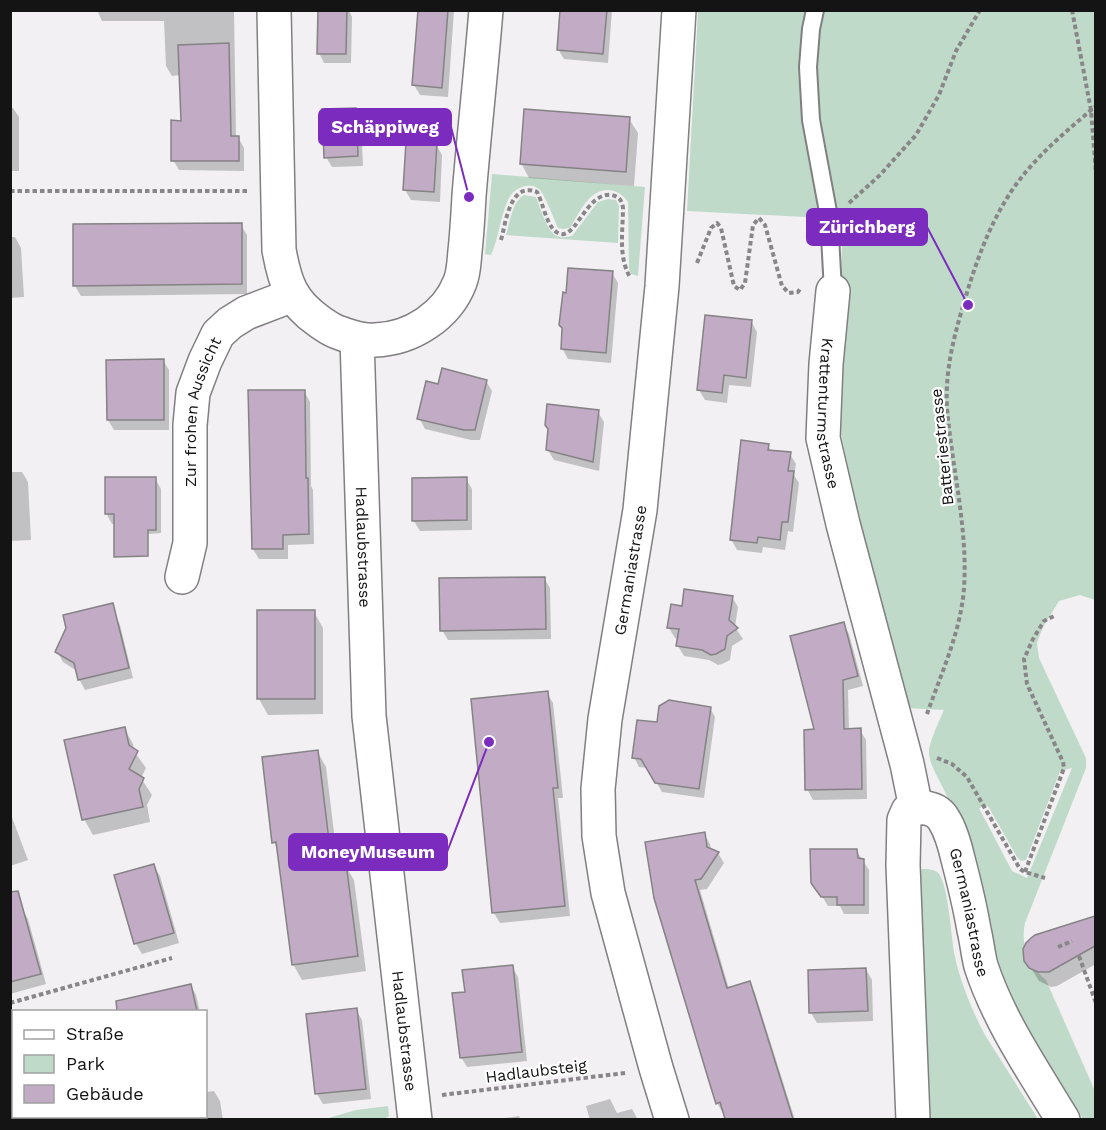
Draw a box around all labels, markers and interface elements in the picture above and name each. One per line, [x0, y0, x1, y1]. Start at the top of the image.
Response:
callout: Schäppiweg [319, 109, 451, 145]
text: Schäppiweg [331, 116, 440, 137]
callout: Zürichberg [807, 209, 927, 245]
text: Zürichberg [819, 216, 916, 237]
street label: Zur frohen Aussicht [181, 333, 225, 487]
street label: Krattenturmstrasse [813, 337, 844, 490]
street label: Batteriestrasse [926, 388, 958, 506]
street label: Hadlaubstrasse [352, 486, 375, 608]
street label: Germaniastrasse [610, 504, 650, 636]
callout: MoneyMuseum [289, 834, 447, 870]
text: MoneyMuseum [301, 841, 435, 862]
street label: Germaniastrasse [946, 846, 993, 979]
street label: Hadlaubstrasse [389, 969, 421, 1092]
legend [12, 1010, 207, 1118]
text: Straße [66, 1023, 124, 1044]
text: Park [66, 1053, 105, 1074]
street label: Hadlaubsteig [484, 1055, 588, 1087]
text: Gebäude [66, 1083, 144, 1104]

